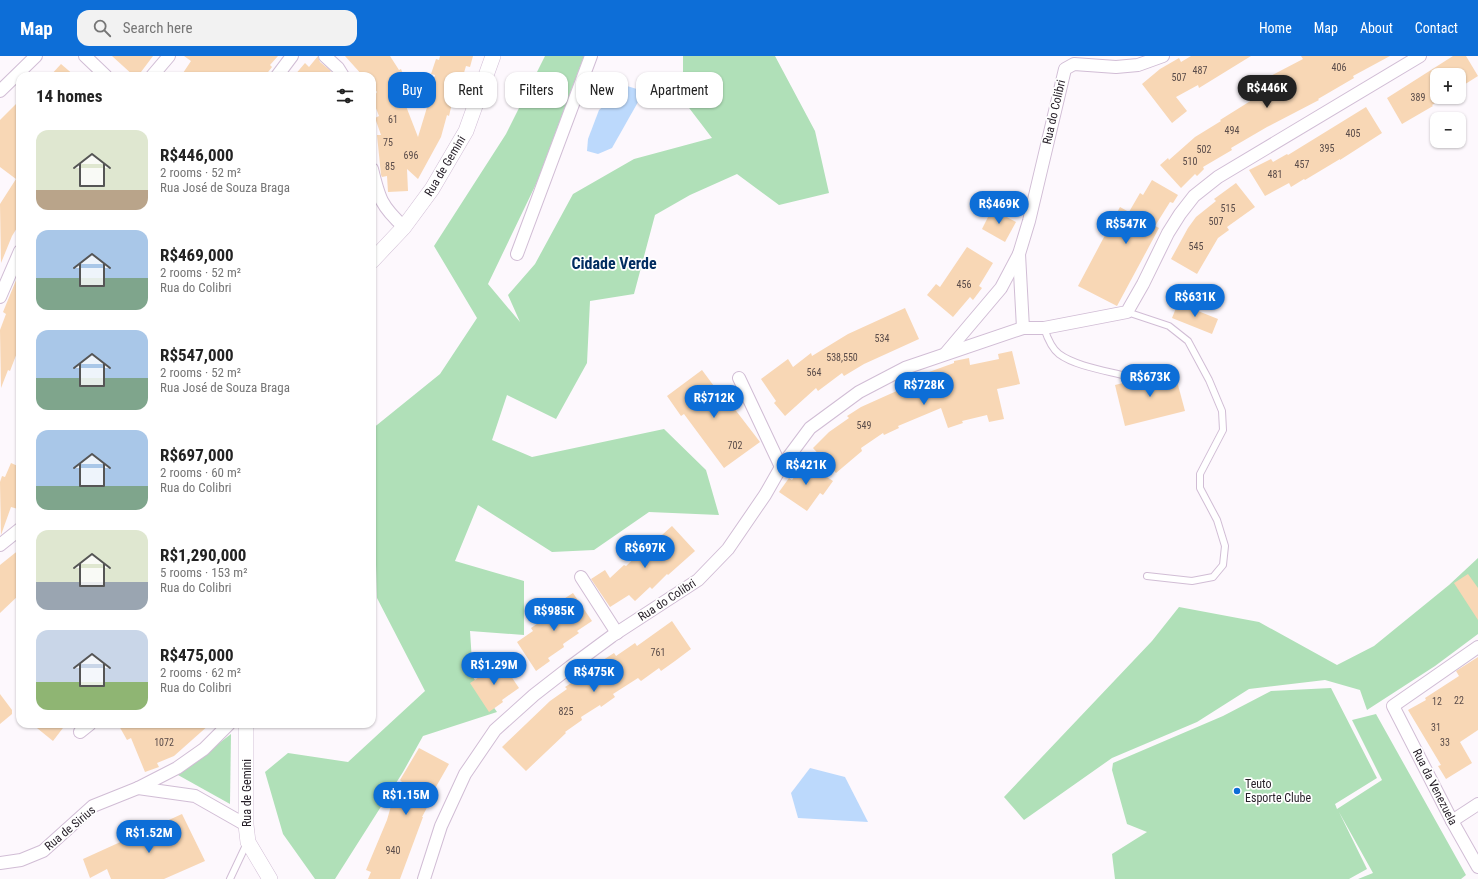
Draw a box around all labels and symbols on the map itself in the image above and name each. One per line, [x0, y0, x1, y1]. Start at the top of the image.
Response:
house number: 406 [1332, 62, 1346, 73]
house number: 487 [1193, 65, 1207, 76]
house number: 507 [1172, 72, 1186, 83]
pin: R$446K [1234, 75, 1300, 109]
street label: Rua do Colibri [1040, 78, 1068, 146]
house number: 389 [1411, 92, 1425, 103]
house number: 61 [388, 114, 398, 125]
house number: 494 [1225, 125, 1239, 136]
house number: 405 [1346, 128, 1360, 139]
street label: Rua de Gemini [421, 133, 469, 199]
house number: 75 [383, 137, 393, 148]
house number: 395 [1320, 143, 1334, 154]
house number: 502 [1197, 144, 1211, 155]
house number: 696 [404, 150, 418, 161]
house number: 510 [1183, 156, 1197, 167]
house number: 457 [1295, 159, 1309, 170]
house number: 85 [385, 161, 395, 172]
house number: 481 [1268, 169, 1282, 180]
pin: R$469K [966, 191, 1032, 225]
house number: 515 [1221, 203, 1235, 214]
pin: R$547K [1093, 211, 1159, 245]
house number: 507 [1209, 216, 1223, 227]
house number: 545 [1189, 241, 1203, 252]
district label: Cidade Verde [571, 254, 657, 273]
house number: 456 [957, 279, 971, 290]
pin: R$631K [1162, 284, 1228, 318]
house number: 534 [875, 333, 889, 344]
house number: 538,550 [826, 352, 858, 363]
pin: R$673K [1117, 364, 1183, 398]
house number: 564 [807, 367, 821, 378]
pin: R$728K [891, 372, 957, 406]
pin: R$712K [681, 385, 747, 419]
house number: 549 [857, 420, 871, 431]
house number: 702 [728, 440, 742, 451]
pin: R$421K [773, 452, 839, 486]
pin: R$697K [612, 535, 678, 569]
street label: Rua do Colibri [635, 576, 699, 624]
pin: R$985K [521, 598, 587, 632]
house number: 761 [651, 647, 665, 658]
pin: R$1.29M [457, 652, 531, 686]
pin: R$475K [561, 659, 627, 693]
house number: 22 [1454, 695, 1464, 706]
house number: 12 [1432, 696, 1442, 707]
house number: 825 [559, 706, 573, 717]
house number: 31 [1431, 722, 1441, 733]
house number: 1072 [154, 737, 174, 748]
house number: 33 [1440, 737, 1450, 748]
street label: Rua da Venezuela [1410, 746, 1460, 828]
street label: Rua de Gemini [240, 759, 254, 827]
place label: Teuto Esporte Clube [1245, 777, 1312, 805]
pin: R$1.15M [369, 782, 443, 816]
marker: Teuto Esporte Clube [1232, 786, 1242, 796]
street label: Rua de Sirius [42, 803, 98, 853]
pin: R$1.52M [112, 820, 186, 854]
house number: 940 [386, 845, 400, 856]

